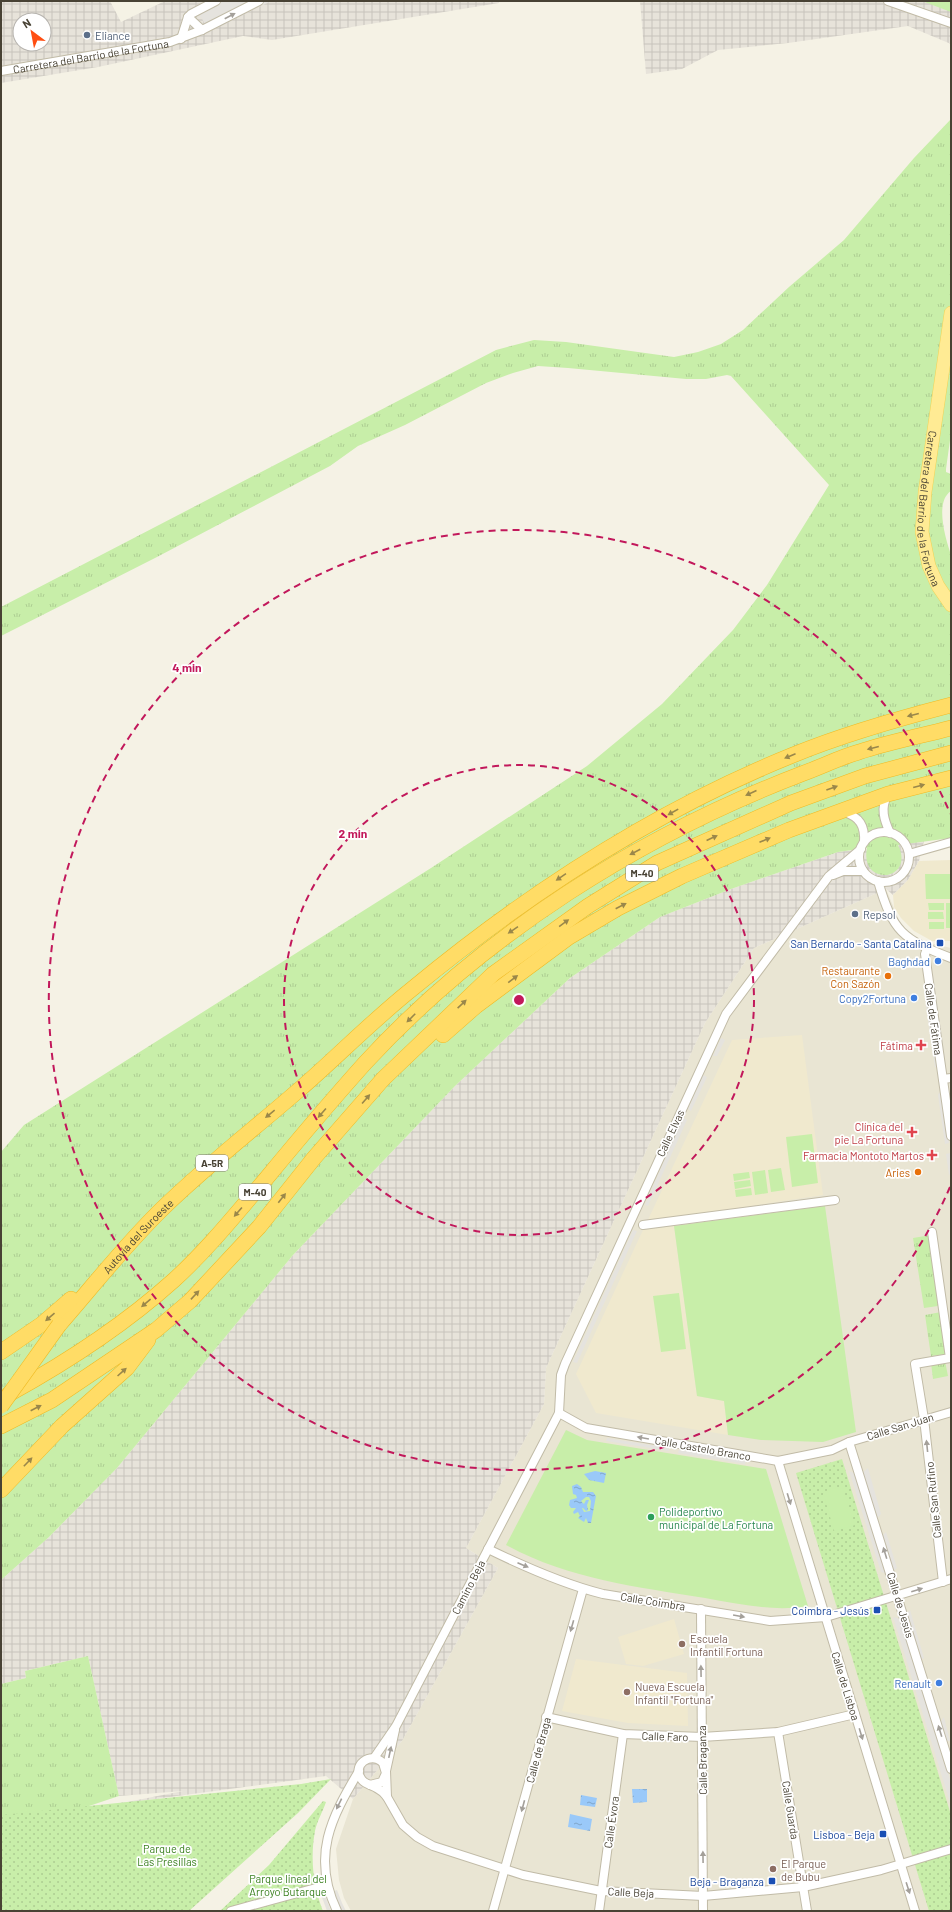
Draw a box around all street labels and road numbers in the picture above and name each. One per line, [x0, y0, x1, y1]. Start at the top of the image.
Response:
street label: Carretera del Barrio de la Fortuna [12, 36, 169, 75]
street label: Carretera del Barrio de la Fortuna [916, 430, 944, 588]
road number: M-40 [626, 865, 658, 881]
street label: Calle de Fátima [923, 982, 945, 1056]
street label: Calle Elvas [653, 1107, 687, 1159]
road number: A-5R [196, 1155, 228, 1171]
road number: M-40 [239, 1184, 271, 1200]
street label: Autovía del Suroeste [100, 1196, 176, 1276]
street label: Calle San Juan [865, 1410, 935, 1442]
street label: Calle Castelo Branco [654, 1433, 752, 1463]
street label: Calle San Rufino [923, 1461, 943, 1539]
street label: Camino Beja [449, 1558, 487, 1616]
street label: Calle de Jesús [885, 1571, 917, 1639]
street label: Calle Coimbra [620, 1589, 686, 1613]
street label: Calle de Lisboa [829, 1650, 863, 1722]
street label: Calle de Braga [523, 1716, 553, 1784]
street label: Calle Braganza [695, 1725, 709, 1795]
street label: Calle Faro [641, 1729, 689, 1743]
street label: Calle Guarda [780, 1780, 802, 1840]
street label: Calle Évora [601, 1795, 621, 1849]
street label: Calle Beja [607, 1884, 655, 1900]

